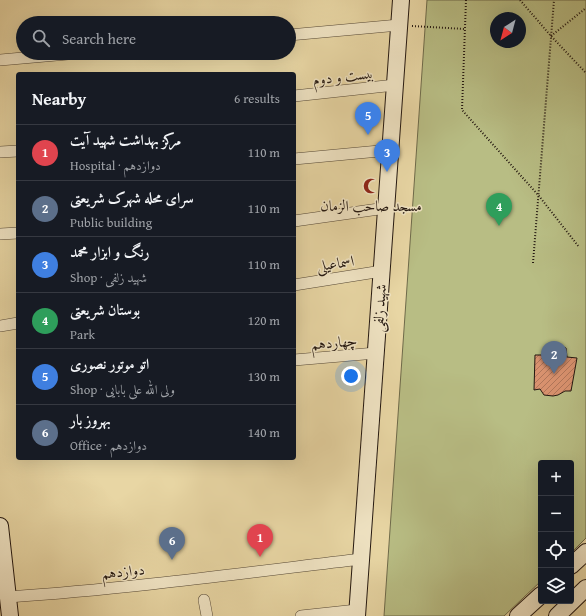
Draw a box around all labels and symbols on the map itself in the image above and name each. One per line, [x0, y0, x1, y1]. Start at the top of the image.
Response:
north arrow [490, 12, 526, 48]
street label: بیست و دوم [311, 62, 375, 93]
pin: 5 [355, 102, 381, 135]
pin: 3 [374, 139, 400, 172]
mosque icon: مسجد صاحب الزمان [362, 177, 380, 195]
pin: 4 [486, 193, 512, 226]
place label: مسجد صاحب الزمان [320, 195, 422, 216]
street label: اسماعیلی [315, 250, 356, 277]
street label: شهید زلفی [367, 283, 392, 333]
street label: چهاردهم [310, 330, 358, 358]
pin: 2 [541, 341, 567, 374]
your location [341, 366, 361, 386]
pin: 1 [247, 524, 273, 557]
pin: 6 [159, 527, 185, 560]
street label: دوازدهم [100, 558, 146, 588]

